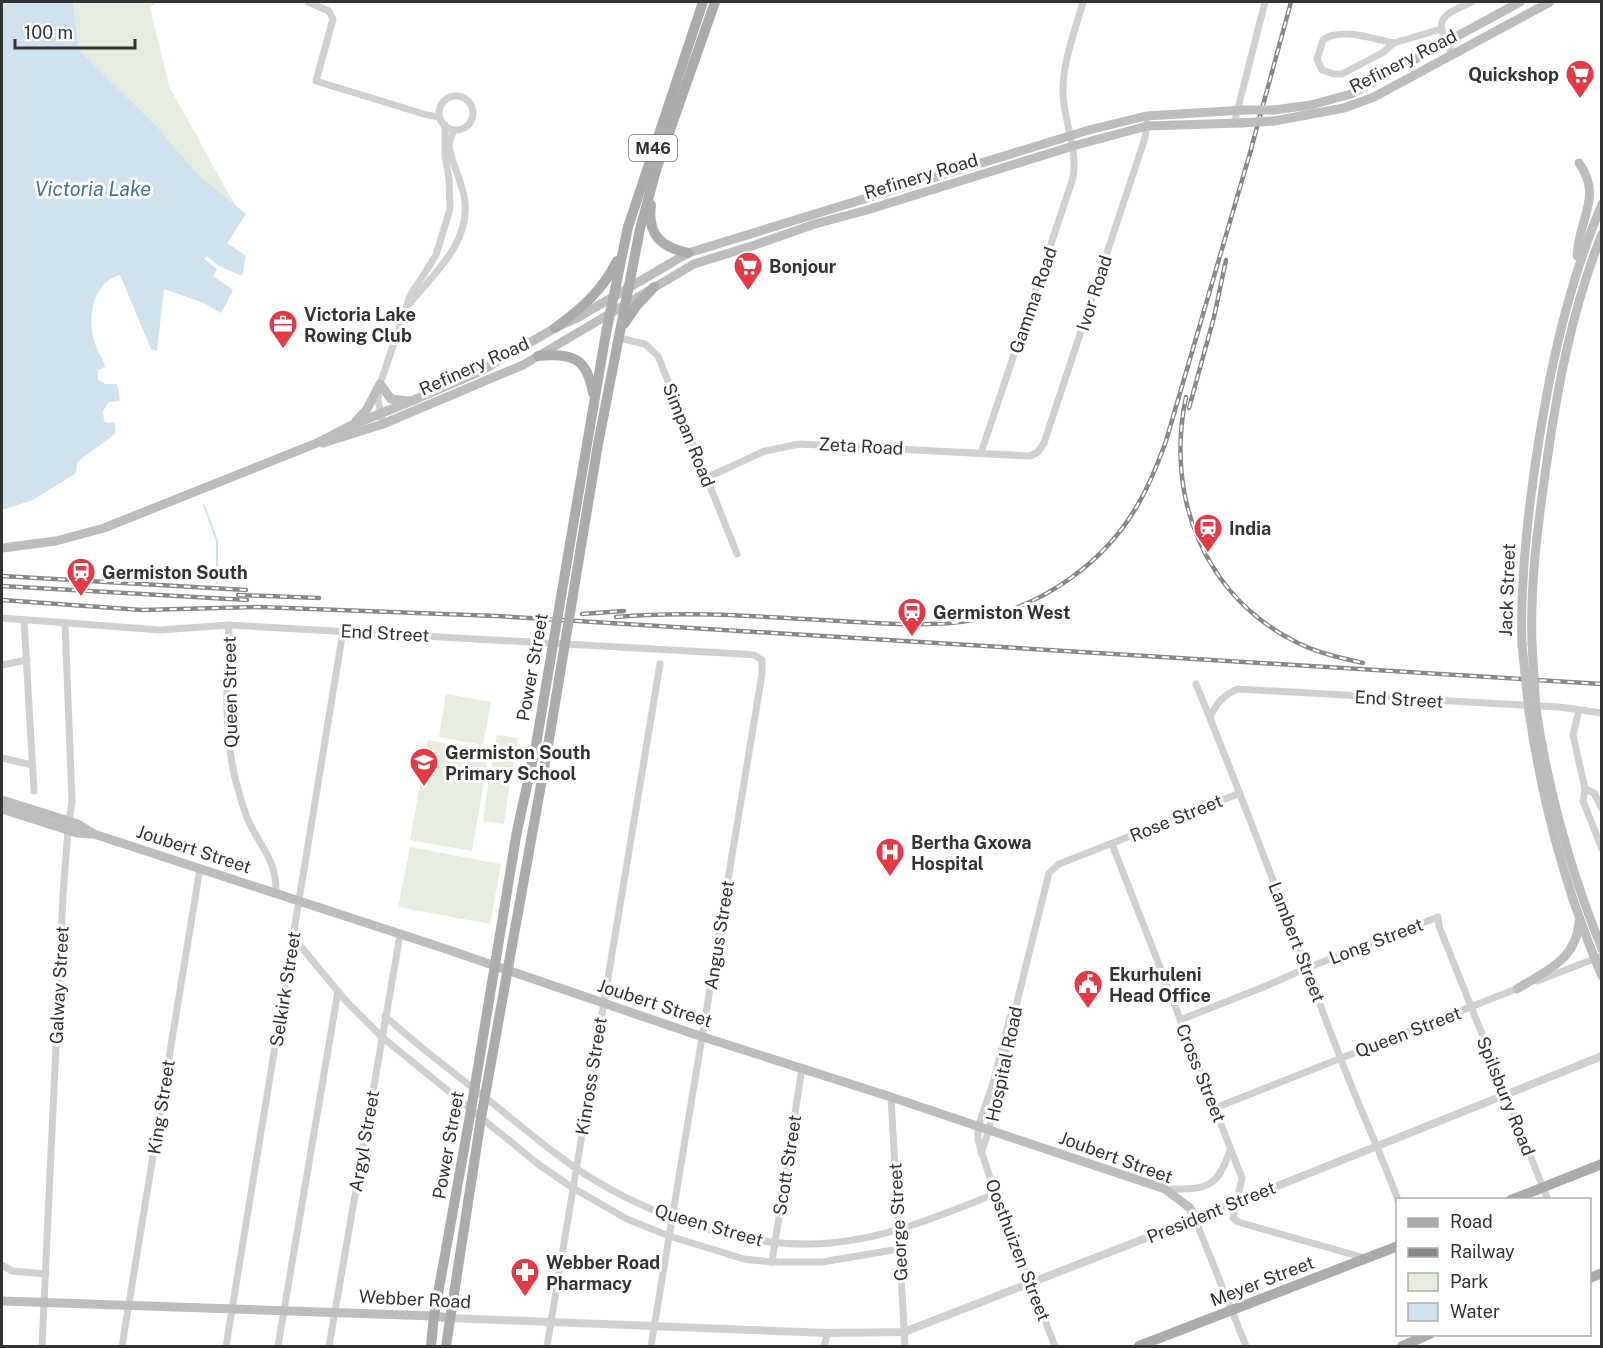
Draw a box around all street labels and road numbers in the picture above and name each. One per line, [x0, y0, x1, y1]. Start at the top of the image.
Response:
street label: Refinery Road [1346, 25, 1460, 97]
road number: M46 [629, 135, 677, 161]
street label: Refinery Road [862, 149, 980, 203]
street label: Gamma Road [1005, 244, 1061, 356]
street label: Ivor Road [1072, 253, 1116, 333]
street label: Refinery Road [416, 332, 532, 400]
street label: Simpan Road [659, 380, 719, 490]
street label: Zeta Road [818, 433, 904, 459]
street label: Jack Street [1495, 543, 1519, 637]
street label: Power Street [512, 611, 552, 723]
street label: End Street [340, 620, 430, 646]
street label: Queen Street [219, 636, 241, 748]
street label: End Street [1354, 686, 1444, 712]
street label: Rose Street [1127, 790, 1225, 846]
street label: Joubert Street [134, 821, 254, 877]
street label: Angus Street [700, 879, 738, 991]
street label: Lambert Street [1264, 879, 1330, 1005]
street label: Long Street [1326, 914, 1426, 968]
street label: Galway Street [45, 925, 73, 1045]
street label: Selkirk Street [266, 930, 304, 1048]
street label: Joubert Street [595, 975, 715, 1031]
street label: Queen Street [1352, 1002, 1464, 1062]
street label: Hospital Road [982, 1004, 1026, 1124]
street label: Kinross Street [571, 1015, 611, 1137]
street label: Cross Street [1172, 1021, 1230, 1125]
street label: Spilsbury Road [1473, 1033, 1539, 1159]
street label: King Street [143, 1058, 179, 1156]
street label: Argyl Street [345, 1089, 383, 1193]
street label: Power Street [428, 1089, 468, 1201]
street label: Scott Street [769, 1113, 805, 1217]
street label: Joubert Street [1056, 1127, 1176, 1187]
street label: George Street [884, 1162, 912, 1282]
street label: Oosthuizen Street [981, 1176, 1055, 1324]
street label: President Street [1144, 1177, 1278, 1247]
street label: Queen Street [652, 1200, 766, 1250]
street label: Meyer Street [1207, 1252, 1317, 1310]
street label: Webber Road [358, 1286, 472, 1312]

